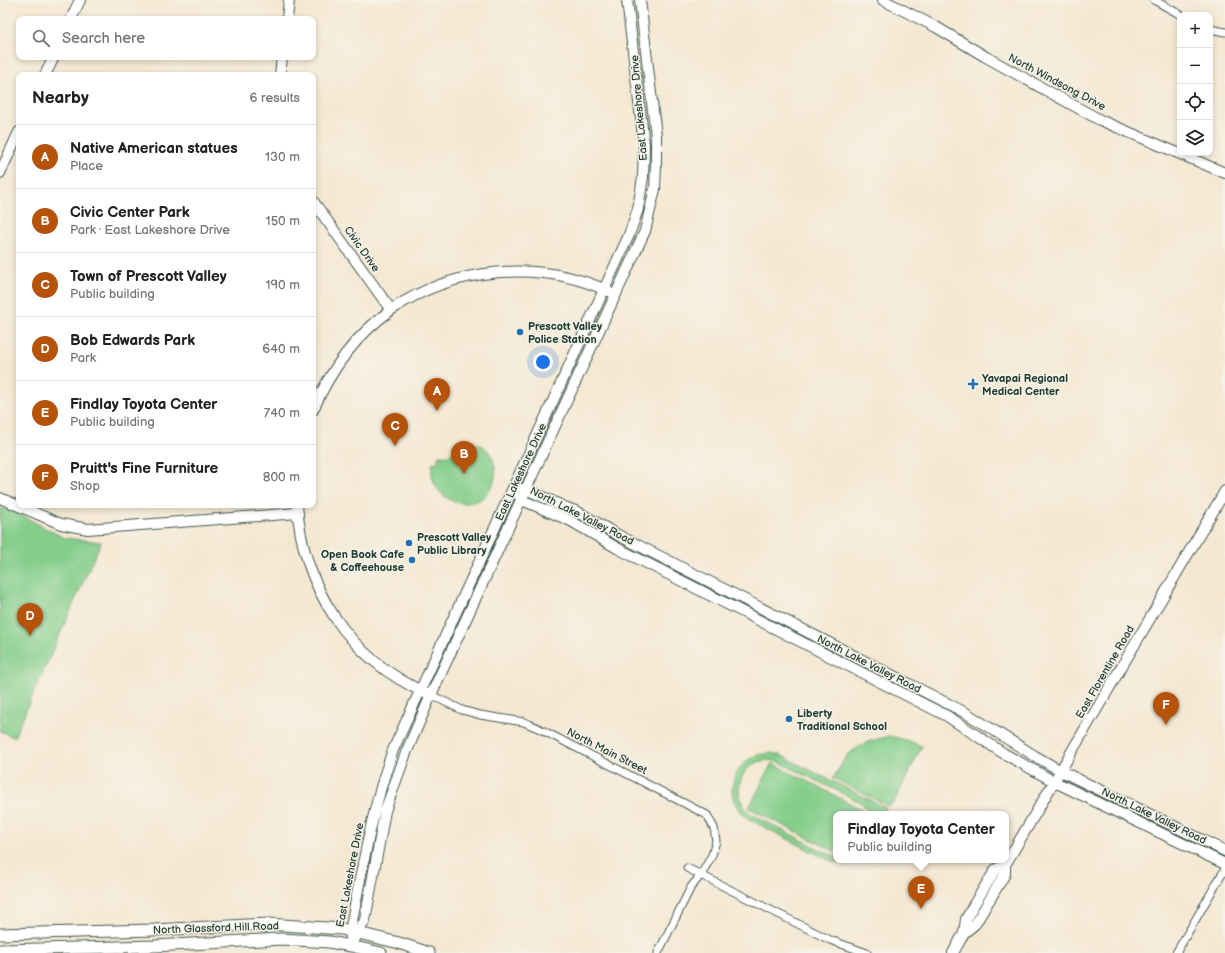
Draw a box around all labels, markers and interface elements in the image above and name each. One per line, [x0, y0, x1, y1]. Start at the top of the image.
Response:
map controls [1177, 12, 1213, 156]
button: + [1177, 12, 1213, 48]
search box [16, 16, 316, 60]
icon: search [30, 27, 52, 49]
text: Search here [62, 29, 145, 48]
button: − [1177, 48, 1213, 84]
street label: North Windsong Drive [1006, 51, 1108, 113]
street label: East Lakeshore Drive [628, 54, 650, 161]
button: locate [1177, 84, 1213, 120]
text: Nearby [32, 88, 89, 108]
text: 6 results [250, 90, 300, 106]
button: layers [1177, 120, 1213, 156]
text: Native American statues [70, 139, 238, 158]
text: A [41, 149, 49, 165]
text: 130 m [265, 149, 300, 165]
text: Place [70, 158, 103, 174]
text: Civic Center Park [70, 203, 190, 222]
text: B [40, 213, 50, 229]
text: 150 m [266, 213, 300, 229]
text: Park · East Lakeshore Drive [70, 222, 230, 238]
street label: Civic Drive [342, 224, 383, 275]
text: Town of Prescott Valley [70, 267, 227, 286]
text: C [40, 277, 50, 293]
text: 190 m [266, 277, 300, 293]
text: Public building [70, 286, 155, 302]
place label: Prescott Valley Police Station [528, 320, 602, 346]
marker: Prescott Valley Police Station [515, 327, 525, 337]
text: Bob Edwards Park [70, 331, 195, 350]
text: D [40, 341, 50, 357]
text: 640 m [262, 341, 300, 357]
text: Park [70, 350, 96, 366]
your location [533, 352, 553, 372]
place label: Yavapai Regional Medical Center [982, 372, 1068, 398]
pin: A [424, 378, 450, 411]
marker: Yavapai Regional Medical Center [967, 378, 979, 390]
text: Findlay Toyota Center [70, 395, 217, 414]
text: E [41, 405, 49, 421]
text: 740 m [264, 405, 300, 421]
pin: C [382, 413, 408, 446]
text: Public building [70, 414, 155, 430]
street label: East Lakeshore Drive [493, 421, 550, 523]
pin: B [451, 441, 477, 474]
text: Pruitt's Fine Furniture [70, 459, 218, 478]
text: F [41, 469, 49, 485]
text: 800 m [263, 469, 300, 485]
text: Shop [70, 478, 100, 494]
street label: North Lake Valley Road [528, 484, 636, 548]
place label: Prescott Valley Public Library [417, 531, 491, 557]
marker: Prescott Valley Public Library [404, 538, 414, 548]
place label: Open Book Cafe & Coffeehouse [321, 548, 404, 574]
marker: Open Book Cafe & Coffeehouse [407, 555, 417, 565]
pin: D [17, 603, 43, 636]
street label: East Florentine Road [1073, 623, 1137, 721]
street label: North Lake Valley Road [815, 632, 923, 696]
pin: F [1153, 692, 1179, 725]
place label: Liberty Traditional School [797, 707, 887, 733]
marker: Liberty Traditional School [784, 714, 794, 724]
street label: North Main Street [565, 725, 650, 777]
street label: North Lake Valley Road [1100, 785, 1208, 847]
popup [833, 811, 1009, 863]
text: Findlay Toyota Center [847, 820, 995, 839]
street label: East Lakeshore Drive [333, 821, 367, 928]
text: Public building [847, 839, 932, 855]
pin: E [908, 876, 934, 909]
street label: North Glassford Hill Road [153, 919, 279, 937]

